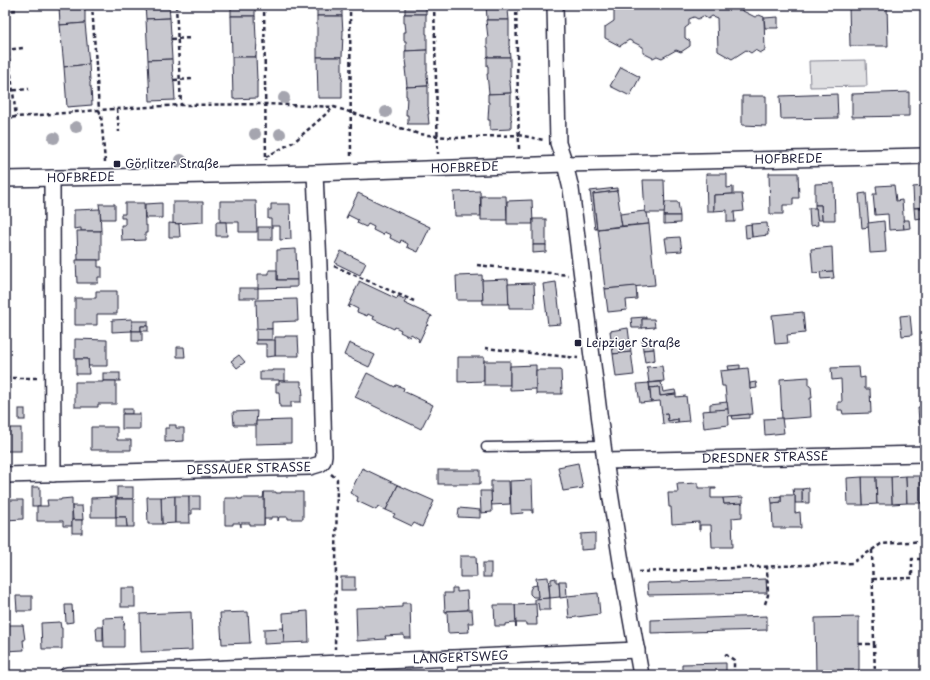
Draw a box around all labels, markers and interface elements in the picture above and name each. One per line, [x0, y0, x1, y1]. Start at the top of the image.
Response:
street label: HOFBREDE [755, 148, 823, 168]
place label: Görlitzer Straße [125, 154, 219, 172]
street label: HOFBREDE [431, 156, 499, 177]
marker: Görlitzer Straße [112, 159, 122, 169]
street label: HOFBREDE [47, 167, 115, 186]
place label: Leipziger Straße [586, 333, 680, 351]
marker: Leipziger Straße [573, 338, 583, 348]
street label: DRESDNER STRASSE [701, 446, 829, 467]
street label: DESSAUER STRASSE [186, 457, 312, 478]
street label: LANGERTSWEG [412, 645, 509, 667]

